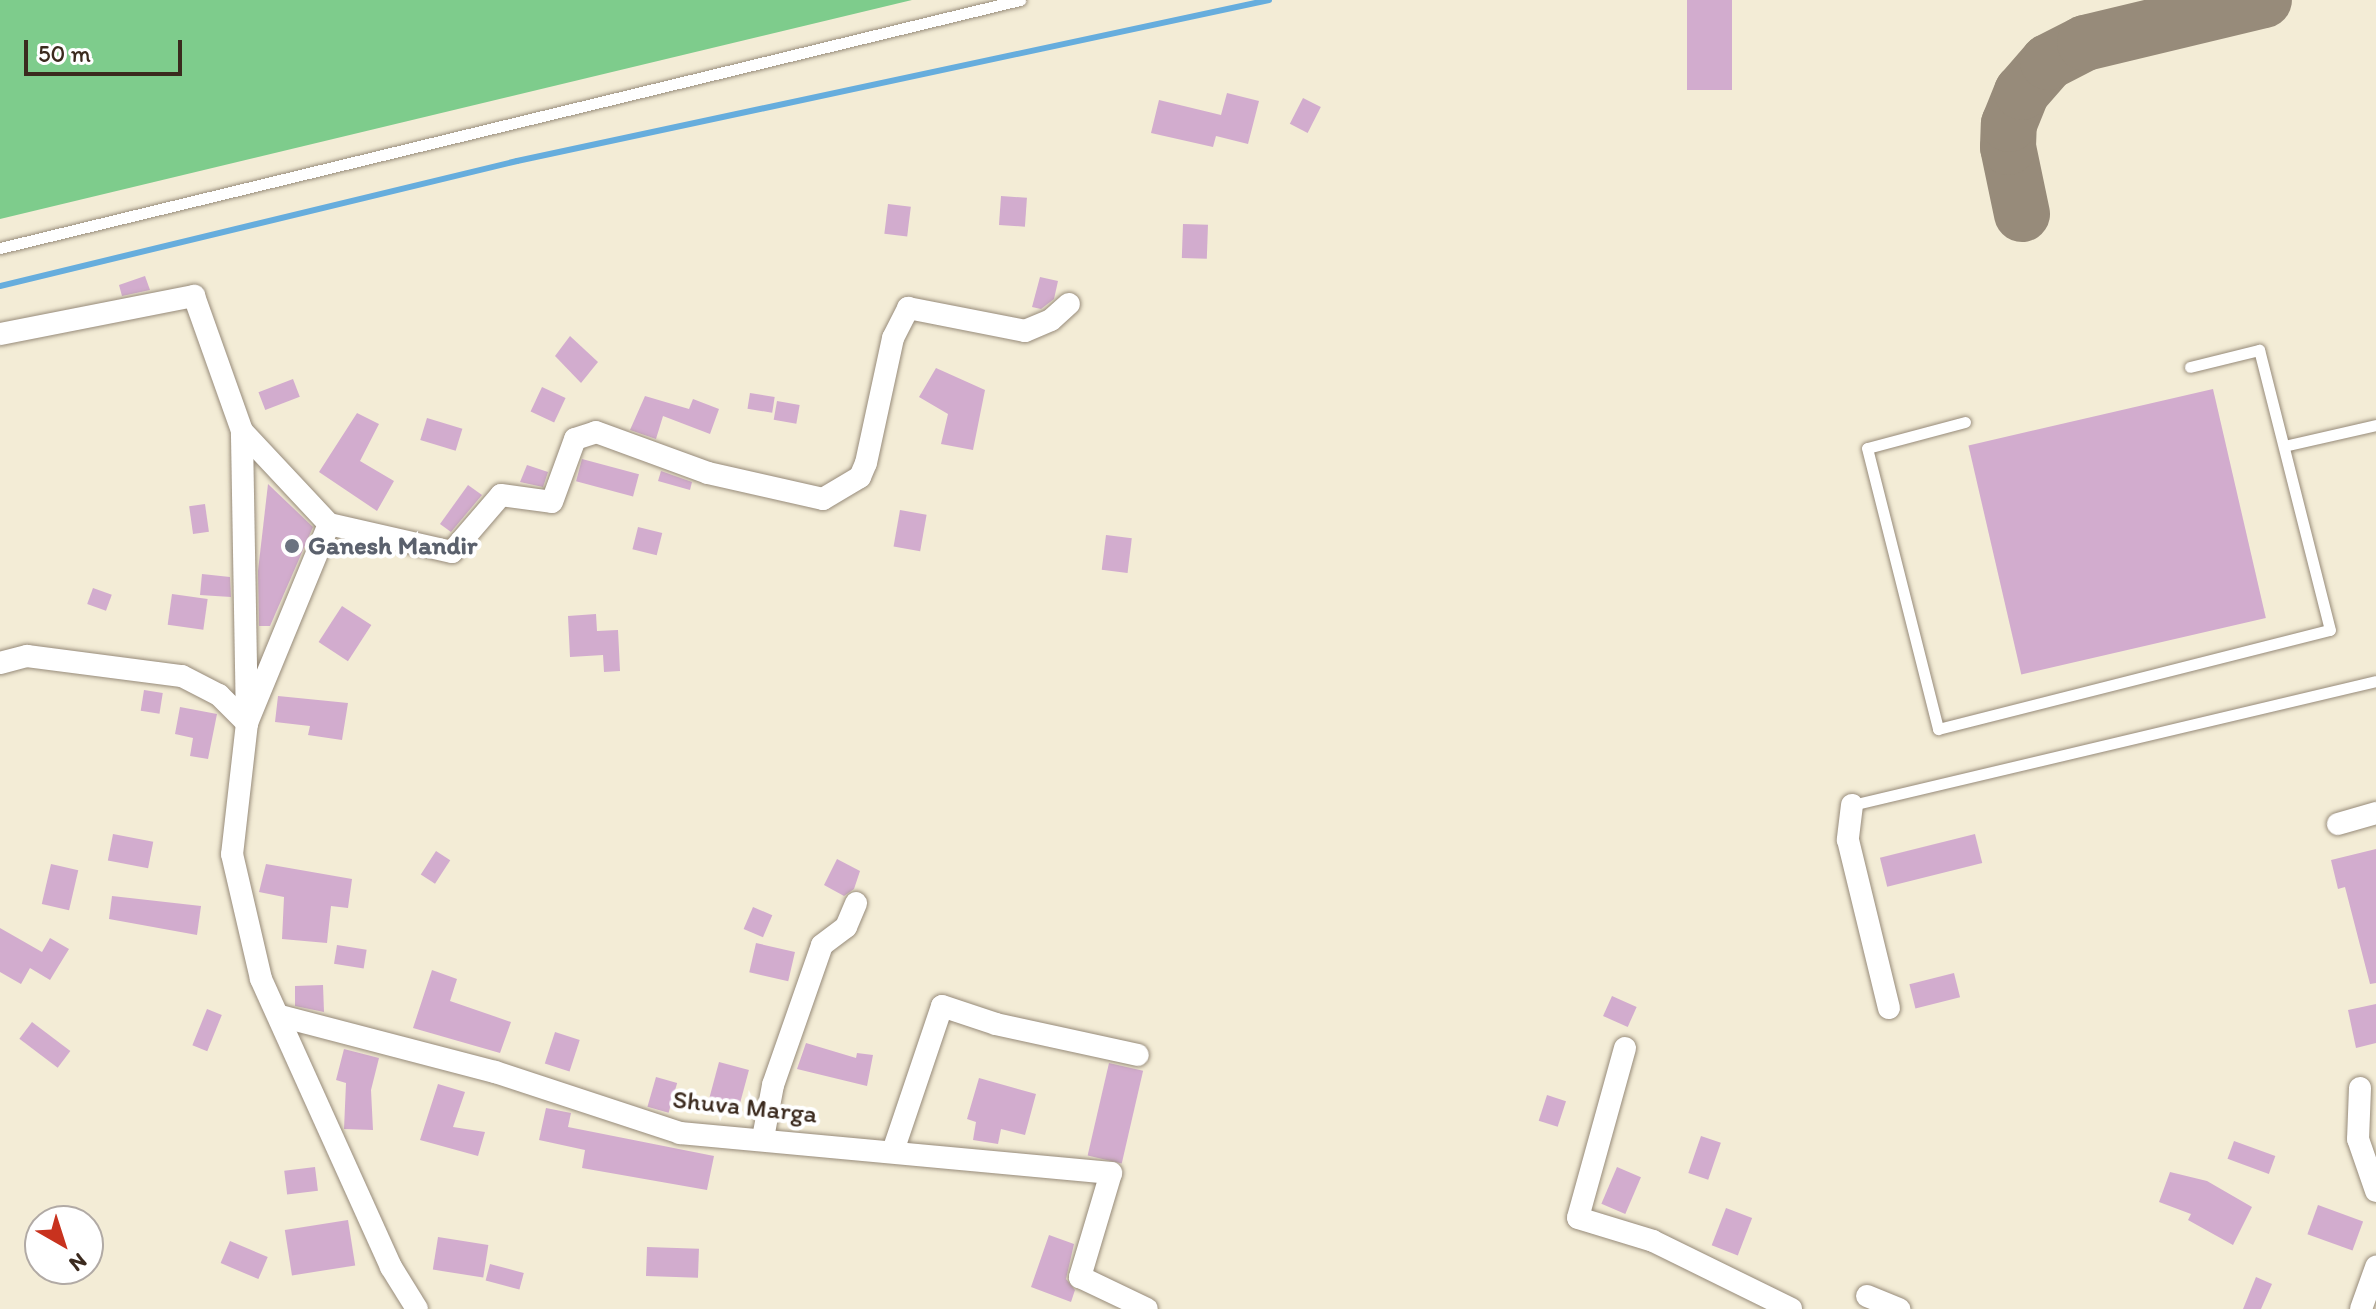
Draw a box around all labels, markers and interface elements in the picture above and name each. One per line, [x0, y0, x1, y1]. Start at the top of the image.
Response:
scale bar [28, 24, 186, 74]
text: 50 m [38, 39, 91, 68]
place label: Ganesh Mandir [308, 530, 477, 562]
marker: Ganesh Mandir [283, 537, 301, 555]
street label: Shuva Marga [672, 1084, 818, 1130]
north arrow [24, 1205, 104, 1285]
text: N [64, 1247, 92, 1278]

